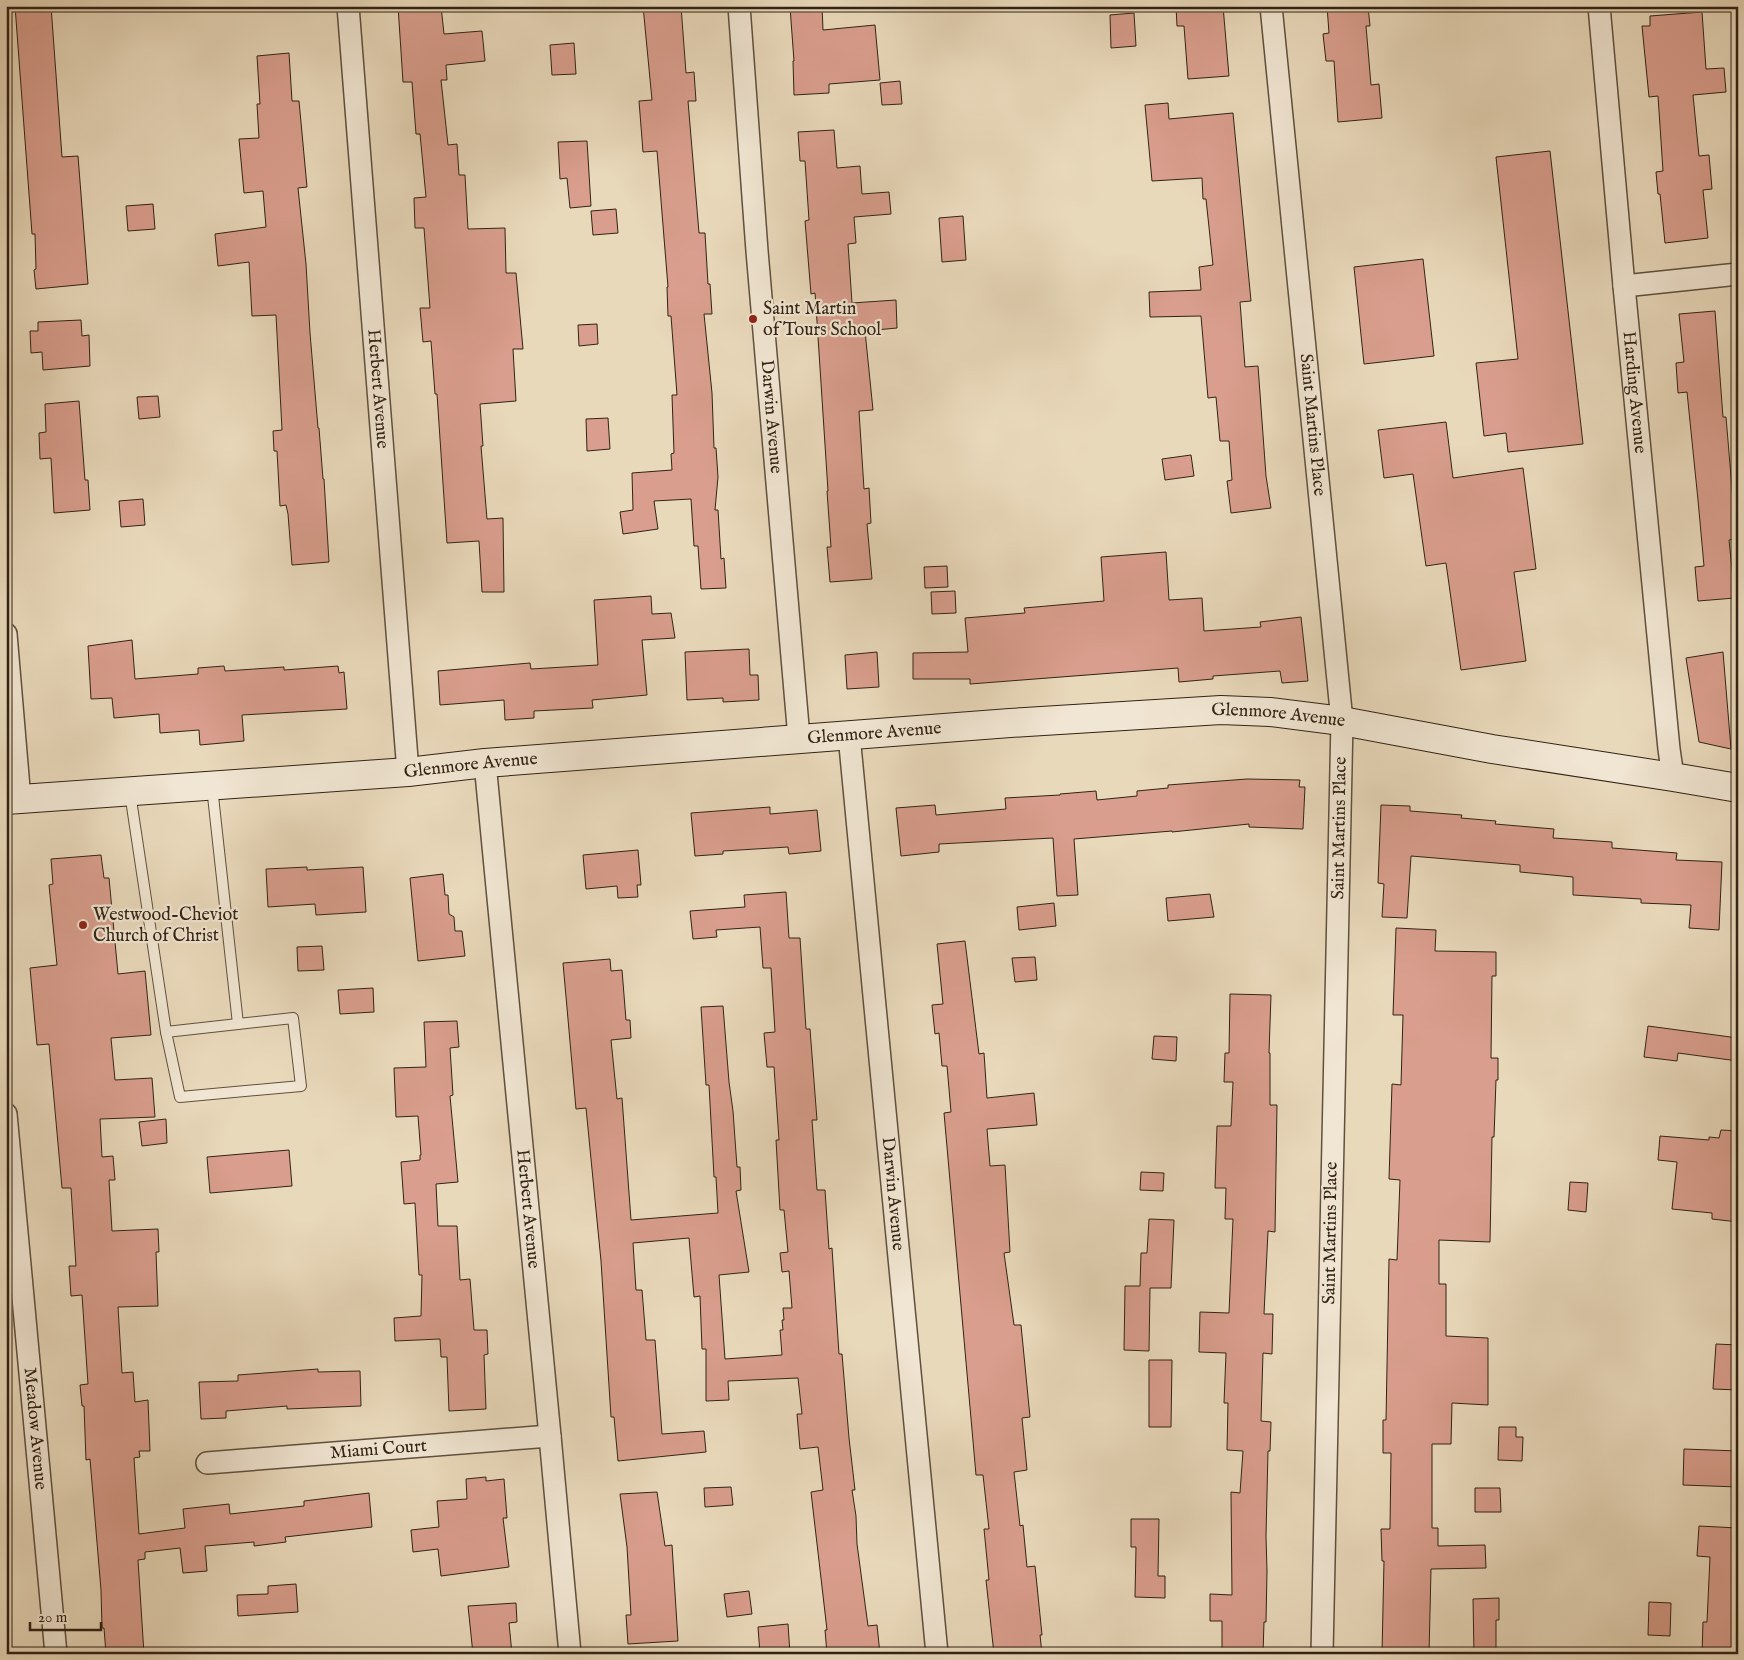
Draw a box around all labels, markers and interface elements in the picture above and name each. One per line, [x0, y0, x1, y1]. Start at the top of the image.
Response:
place label: Saint Martin of Tours School [763, 298, 881, 342]
marker: Saint Martin of Tours School [747, 313, 759, 325]
street label: Herbert Avenue [362, 328, 394, 449]
street label: Harding Avenue [1617, 330, 1652, 455]
street label: Saint Martins Place [1294, 353, 1331, 497]
street label: Darwin Avenue [755, 359, 788, 475]
street label: Glenmore Avenue [1211, 698, 1347, 733]
street label: Glenmore Avenue [806, 717, 942, 750]
street label: Glenmore Avenue [403, 748, 538, 784]
street label: Saint Martins Place [1327, 756, 1353, 900]
place label: Westwood-Cheviot Church of Christ [93, 904, 238, 948]
marker: Westwood-Cheviot Church of Christ [77, 919, 89, 931]
street label: Darwin Avenue [876, 1136, 910, 1252]
street label: Herbert Avenue [511, 1148, 545, 1270]
street label: Saint Martins Place [1318, 1161, 1344, 1305]
street label: Meadow Avenue [18, 1366, 52, 1491]
street label: Miami Court [329, 1434, 428, 1465]
scale bar [30, 1600, 101, 1632]
text: 20 m [38, 1608, 68, 1627]

